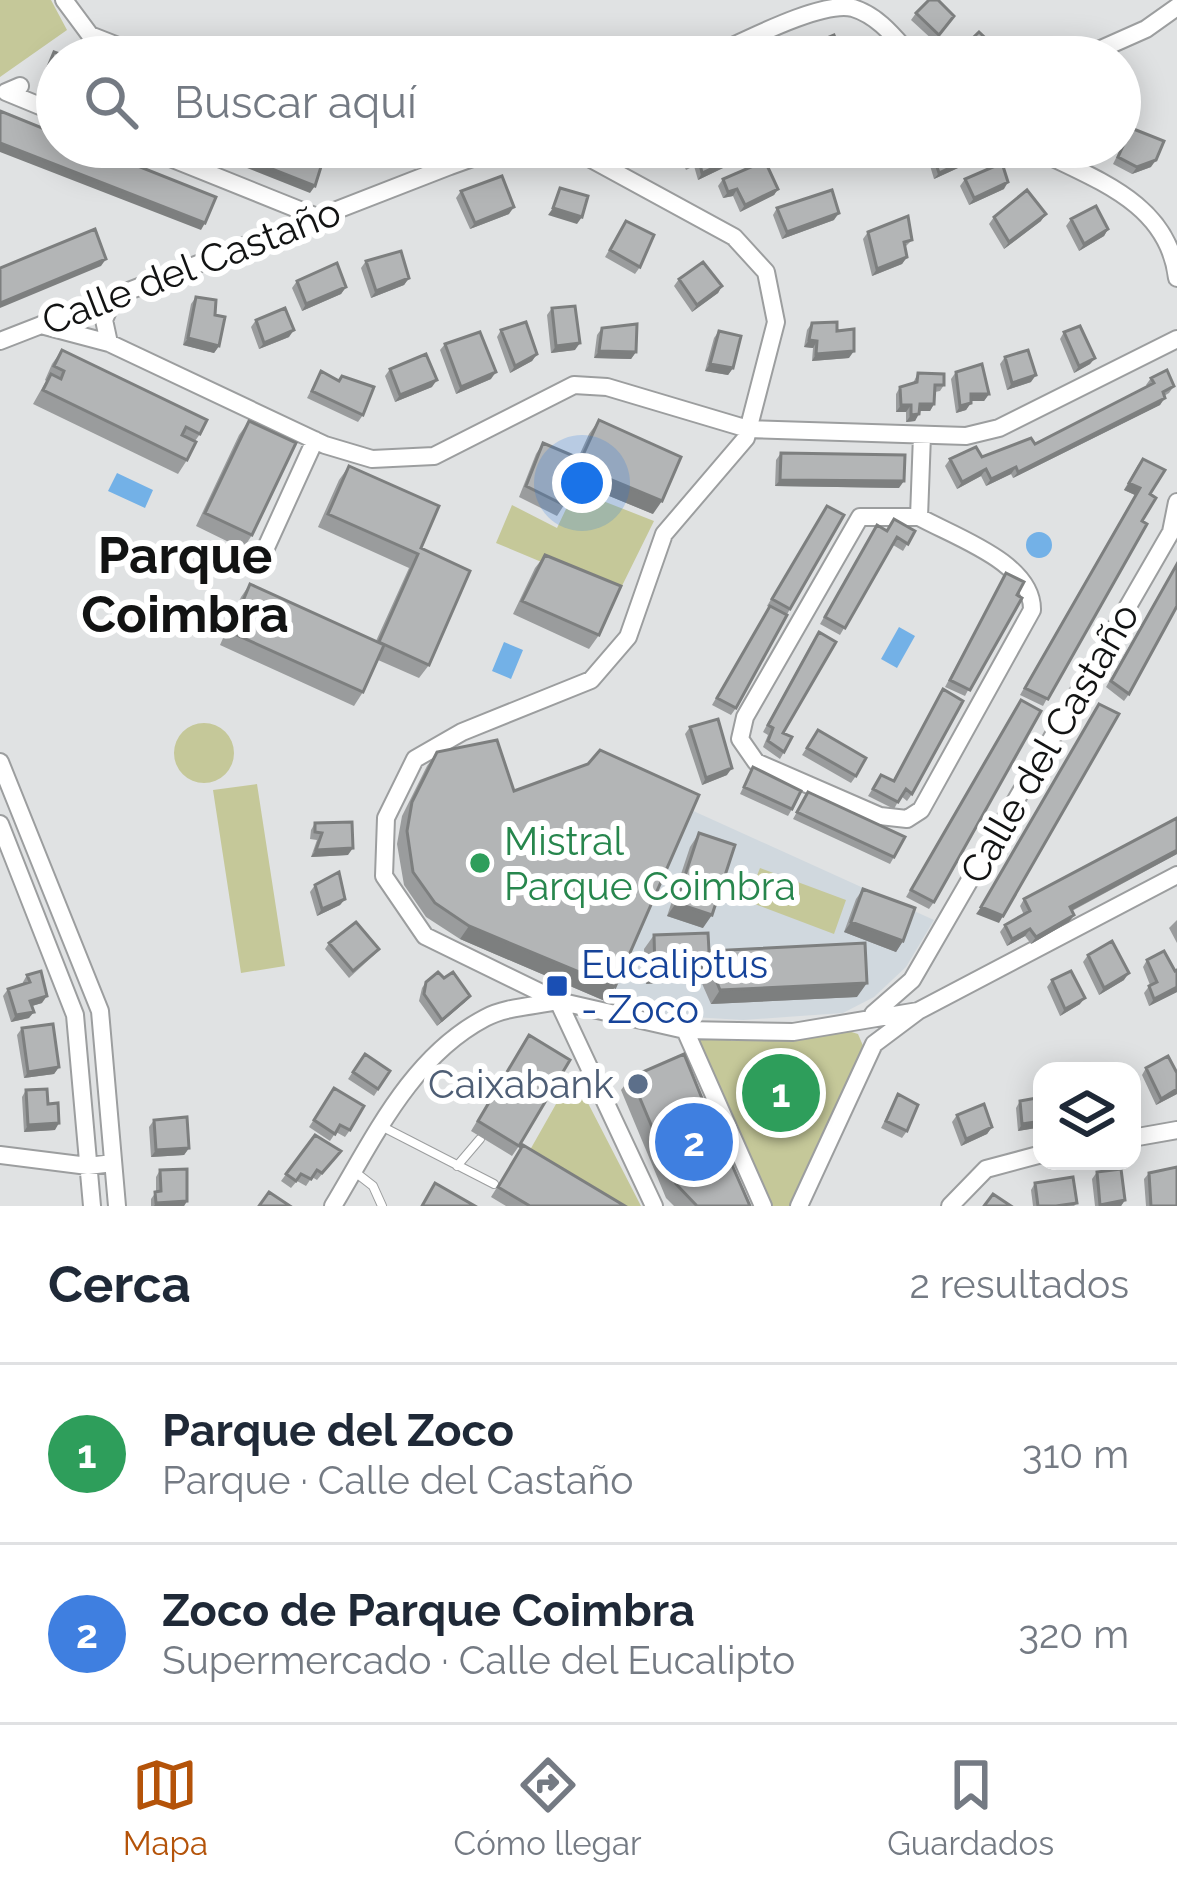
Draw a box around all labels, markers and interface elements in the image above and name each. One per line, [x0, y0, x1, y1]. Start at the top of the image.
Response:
search box [36, 36, 1141, 168]
icon: search [78, 69, 144, 135]
text: Buscar aquí [174, 76, 417, 129]
street label: Calle del Castaño [35, 188, 347, 344]
your location [552, 453, 612, 513]
district label: Parque Coimbra [81, 525, 289, 644]
street label: Calle del Castaño [950, 595, 1148, 891]
place label: Mistral Parque Coimbra [504, 818, 796, 909]
marker: Mistral Parque Coimbra [467, 850, 493, 876]
place label: Eucaliptus - Zoco [581, 941, 768, 1032]
marker: Eucaliptus - Zoco [544, 973, 570, 999]
pin: 1 [742, 1048, 820, 1138]
place label: Caixabank [428, 1061, 614, 1107]
map controls [1033, 1062, 1141, 1170]
button: layers [1033, 1062, 1141, 1170]
marker: Caixabank [625, 1071, 651, 1097]
pin: 2 [655, 1097, 733, 1187]
text: Cerca [48, 1254, 191, 1314]
text: 2 resultados [910, 1261, 1129, 1307]
text: Parque del Zoco [162, 1404, 514, 1457]
text: 1 [77, 1431, 97, 1477]
text: 310 m [1022, 1431, 1129, 1477]
text: Parque · Calle del Castaño [162, 1457, 634, 1503]
text: Zoco de Parque Coimbra [162, 1584, 695, 1637]
text: 2 [76, 1611, 98, 1657]
text: 320 m [1018, 1611, 1129, 1657]
text: Supermercado · Calle del Eucalipto [162, 1637, 795, 1683]
tab: Mapa [123, 1752, 208, 1863]
tab: Cómo llegar [454, 1752, 642, 1863]
tab: Guardados [887, 1752, 1054, 1863]

